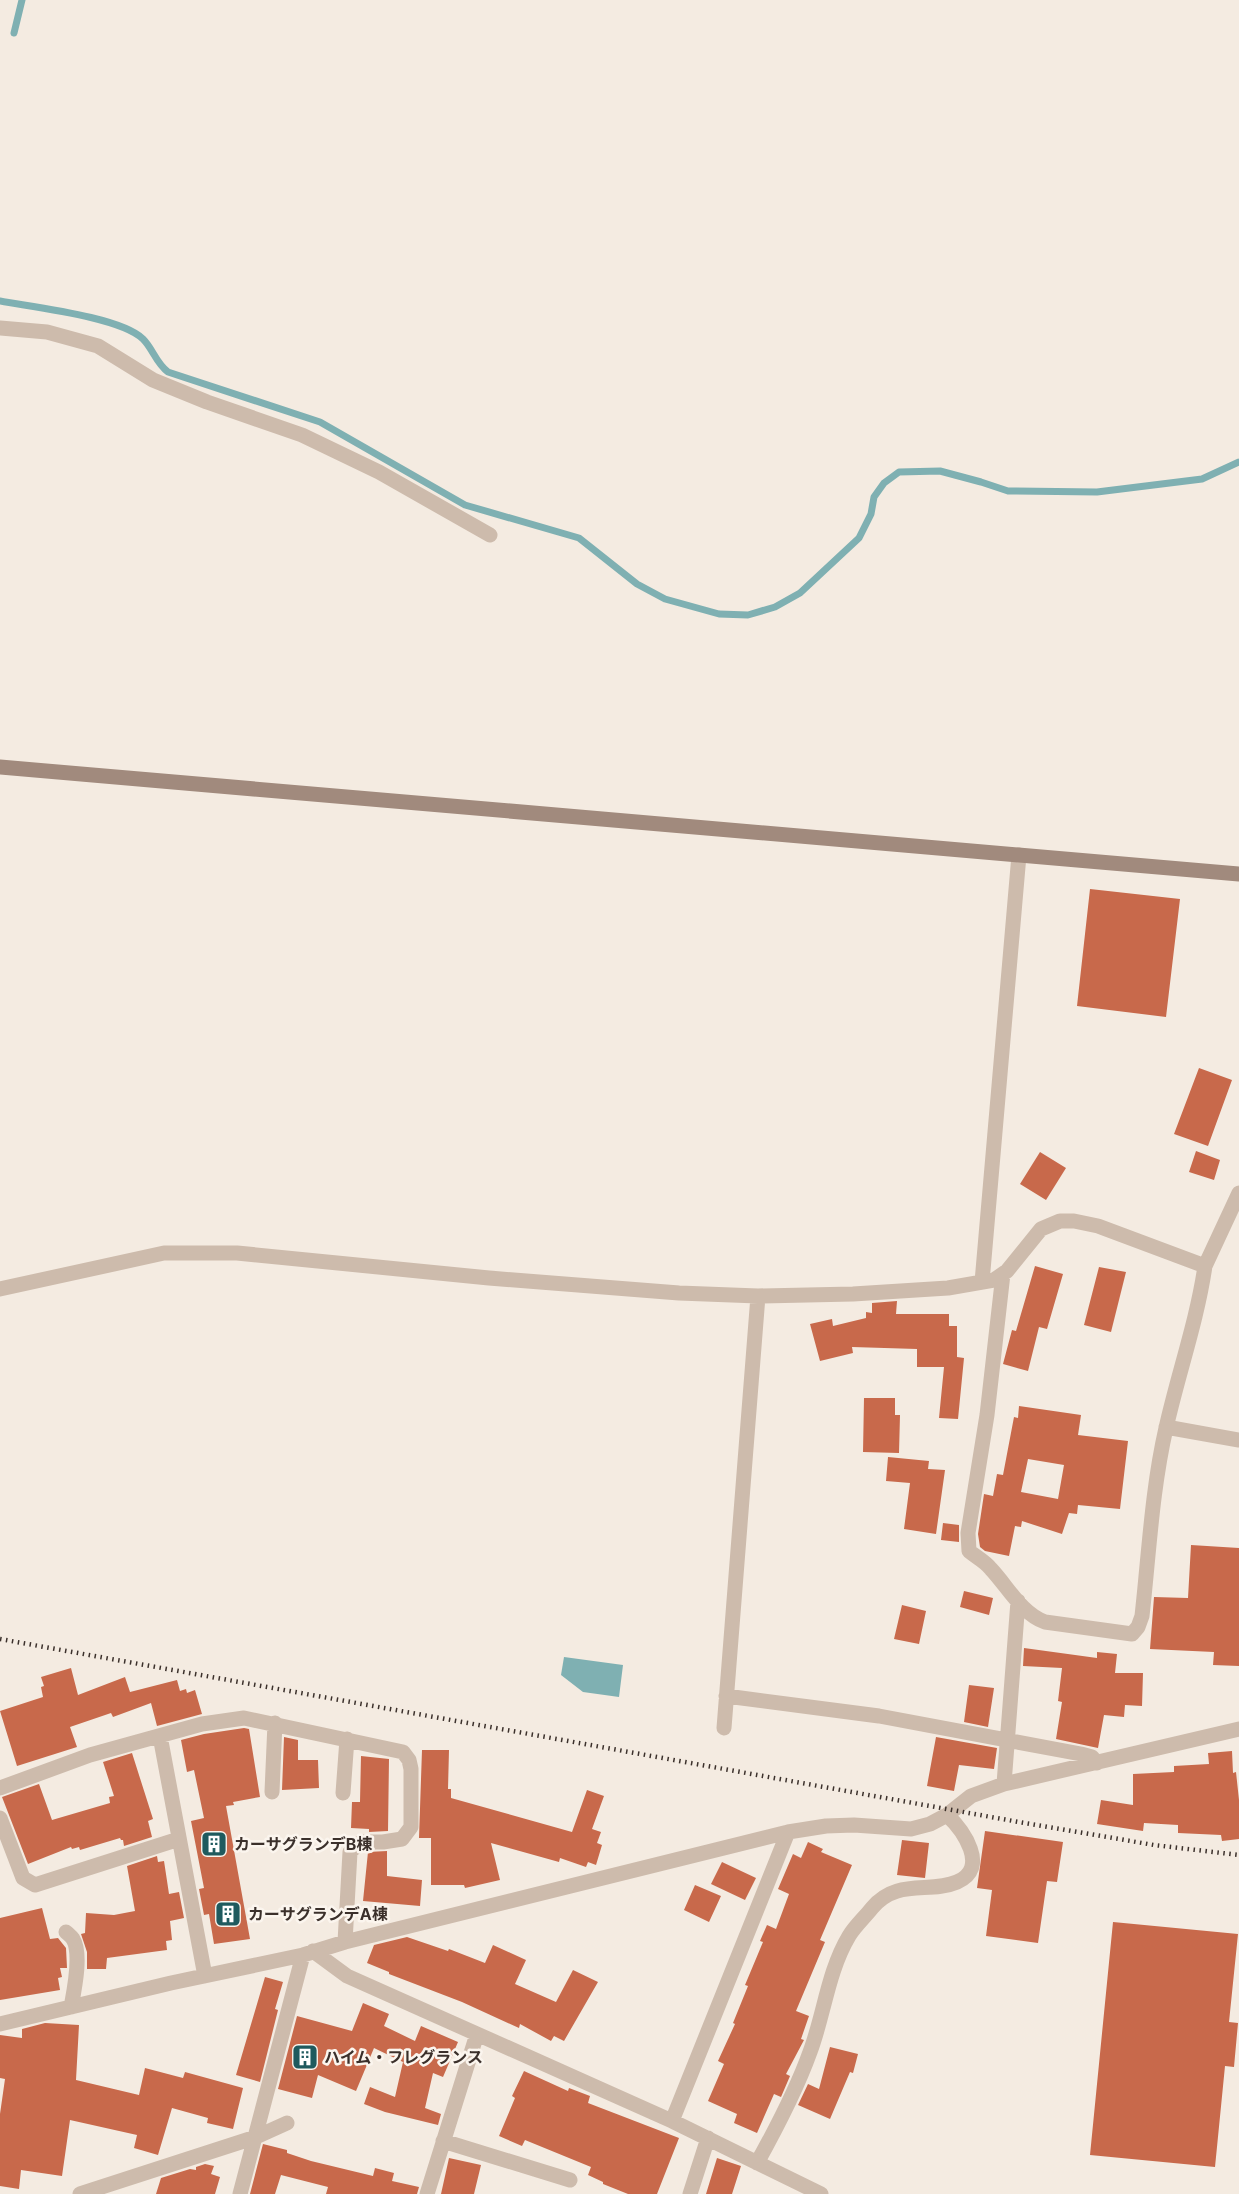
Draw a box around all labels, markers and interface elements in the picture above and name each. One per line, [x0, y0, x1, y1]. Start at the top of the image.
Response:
building icon: カーサグランデB棟 [199, 1829, 229, 1859]
place label: カーサグランデB棟 [234, 1834, 372, 1854]
building icon: カーサグランデA棟 [213, 1899, 243, 1929]
place label: カーサグランデA棟 [248, 1904, 388, 1924]
building icon: ハイム・フレグランス [290, 2042, 320, 2072]
place label: ハイム・フレグランス [324, 2047, 483, 2067]

